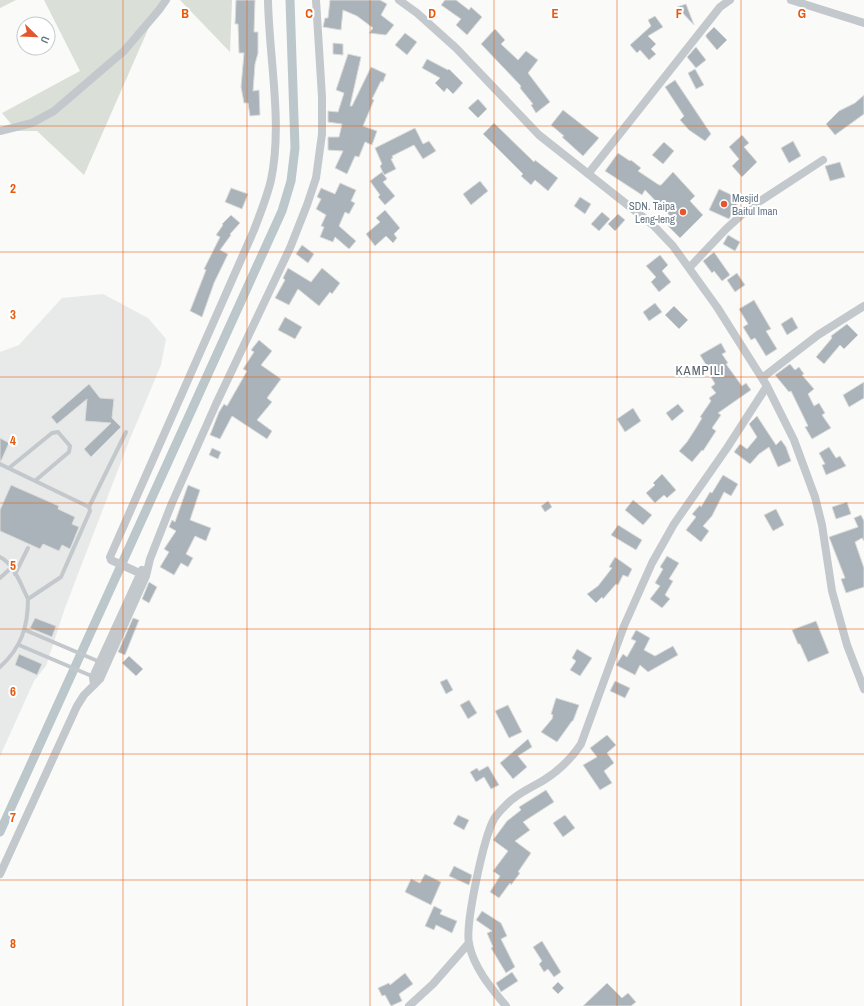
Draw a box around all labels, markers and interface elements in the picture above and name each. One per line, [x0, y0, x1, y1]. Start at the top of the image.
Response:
text: B [181, 5, 189, 22]
text: C [305, 5, 313, 22]
text: D [428, 5, 436, 22]
text: E [551, 5, 559, 22]
text: F [676, 5, 683, 22]
text: G [798, 5, 806, 22]
north arrow [16, 16, 56, 56]
text: U [37, 34, 53, 46]
text: 2 [10, 180, 16, 197]
place label: Mesjid Baitul Iman [732, 191, 778, 218]
place label: SDN. Taipa Leng-leng [629, 199, 675, 226]
marker: Mesjid Baitul Iman [719, 199, 729, 209]
marker: SDN. Taipa Leng-leng [678, 207, 688, 217]
text: 3 [10, 306, 16, 323]
district label: KAMPILI [675, 362, 725, 379]
text: 4 [10, 432, 16, 449]
text: 5 [10, 557, 16, 574]
text: 6 [10, 683, 16, 700]
text: 7 [10, 809, 16, 826]
text: 8 [10, 935, 16, 952]

